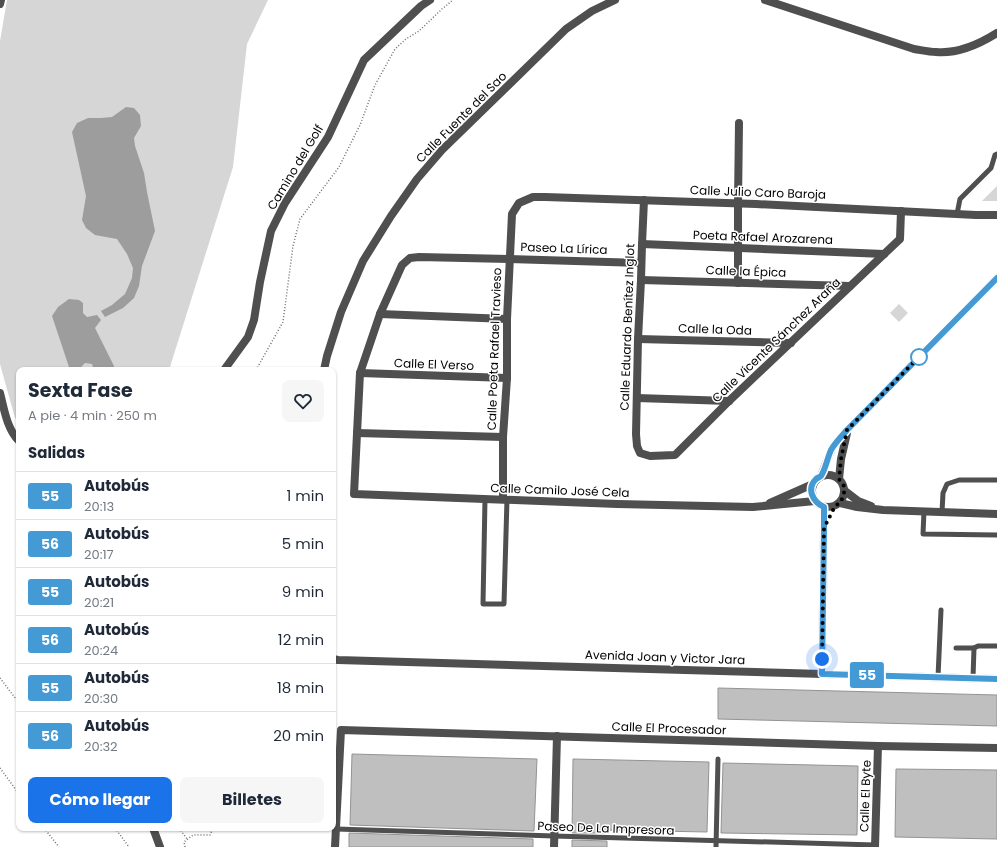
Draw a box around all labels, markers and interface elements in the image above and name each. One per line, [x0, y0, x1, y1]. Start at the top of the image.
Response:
street label: Calle Fuente del Sao [412, 68, 510, 166]
street label: Camino del Golf [263, 121, 327, 213]
street label: Calle Julio Caro Baroja [690, 181, 826, 203]
street label: Poeta Rafael Arozarena [693, 226, 833, 248]
street label: Paseo La Lírica [520, 238, 608, 258]
street label: Calle Eduardo Benítez Inglot [616, 243, 638, 411]
street label: Calle la Épica [705, 261, 787, 281]
street label: Calle Poeta Rafael Travieso [483, 267, 505, 431]
street label: Calle Vicente Sánchez Araña [708, 274, 844, 406]
street label: Calle la Oda [678, 319, 752, 339]
unlabelled marker [910, 348, 928, 366]
street label: Calle El Verso [394, 354, 475, 374]
text: Sexta Fase [28, 377, 133, 404]
button: heart [282, 380, 324, 422]
text: A pie · 4 min · 250 m [28, 406, 157, 425]
text: Salidas [28, 442, 85, 463]
text: Autobús [84, 475, 149, 496]
street label: Calle Camilo José Cela [490, 479, 630, 501]
text: 1 min [286, 485, 324, 506]
text: 55 [41, 486, 59, 506]
text: 20:13 [84, 497, 114, 516]
text: Autobús [84, 523, 149, 544]
text: 5 min [282, 533, 324, 554]
text: 56 [41, 534, 59, 554]
text: 20:17 [84, 545, 114, 564]
text: Autobús [84, 571, 149, 592]
text: 9 min [282, 581, 324, 602]
text: 55 [41, 582, 59, 602]
text: 20:21 [84, 593, 114, 612]
text: Autobús [84, 619, 149, 640]
text: 12 min [278, 629, 324, 650]
text: 56 [41, 630, 59, 650]
text: 20:24 [84, 641, 118, 660]
street label: Avenida Joan y Victor Jara [585, 646, 745, 668]
your location [812, 649, 832, 669]
line badge: 55 [849, 662, 885, 688]
text: 55 [858, 665, 876, 685]
text: Autobús [84, 667, 149, 688]
text: 18 min [277, 677, 324, 698]
text: 55 [41, 678, 59, 698]
text: 20:30 [84, 689, 118, 708]
text: Autobús [84, 715, 149, 736]
street label: Calle El Procesador [611, 718, 727, 739]
text: 20 min [273, 725, 324, 746]
text: 56 [41, 726, 59, 746]
text: 20:32 [84, 737, 118, 756]
street label: Calle El Byte [855, 760, 875, 832]
button: Cómo llegar [28, 777, 172, 823]
button: Billetes [180, 777, 324, 823]
street label: Paseo De La Impresora [537, 817, 675, 839]

